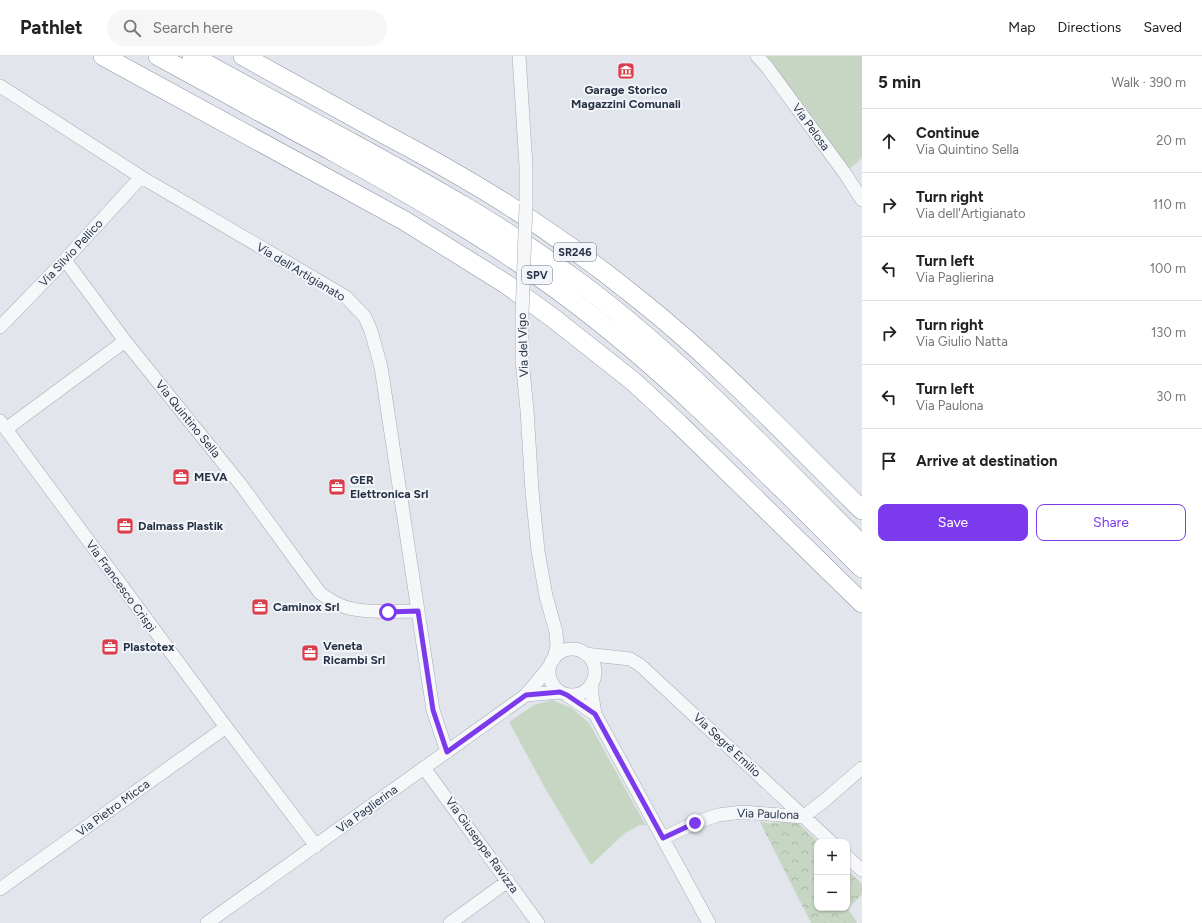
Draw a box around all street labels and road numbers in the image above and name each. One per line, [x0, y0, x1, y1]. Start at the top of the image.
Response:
street label: Via Pelosa [789, 101, 833, 153]
street label: Via Silvio Pellico [36, 216, 106, 290]
street label: Via dell'Artigianato [254, 240, 348, 304]
road number: SR246 [554, 243, 596, 261]
road number: SPV [522, 266, 552, 284]
street label: Via del Vigo [515, 313, 531, 377]
street label: Via Quintino Sella [153, 378, 223, 460]
street label: Via Francesco Crispi [83, 538, 159, 634]
street label: Via Segrè Emilio [690, 710, 764, 780]
street label: Via Pietro Micca [74, 777, 152, 839]
street label: Via Paglierina [334, 782, 400, 836]
street label: Via Giuseppe Ravizza [443, 794, 521, 896]
street label: Via Paulona [737, 806, 799, 822]

